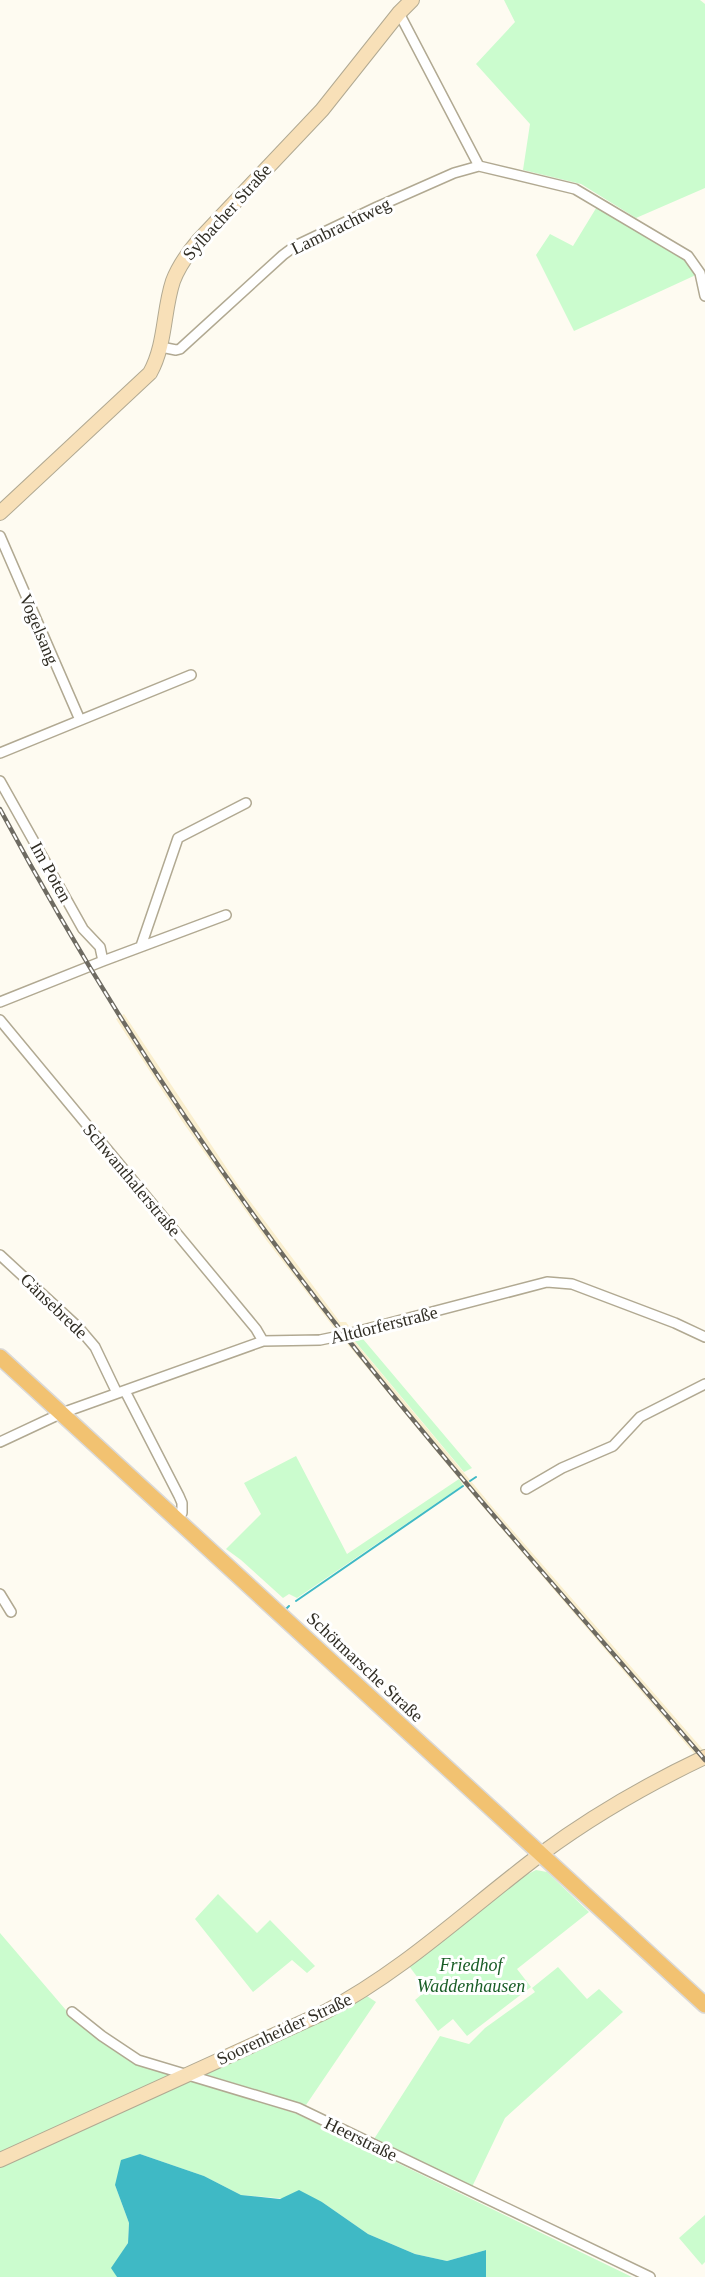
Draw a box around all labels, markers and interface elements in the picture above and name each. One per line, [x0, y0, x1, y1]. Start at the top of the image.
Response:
street label: Sylbacher Straße [179, 160, 275, 264]
street label: Lambrachtweg [288, 193, 394, 259]
street label: Vogelsang [15, 591, 63, 667]
street label: Im Poten [26, 839, 76, 905]
street label: Schwanthalerstraße [79, 1120, 185, 1240]
street label: Gänsebrede [16, 1269, 92, 1343]
street label: Altdorferstraße [328, 1302, 440, 1348]
street label: Schötmarsche Straße [303, 1608, 427, 1726]
park label: Friedhof Waddenhausen [417, 1955, 525, 1996]
street label: Soorenheider Straße [213, 1989, 355, 2069]
street label: Heerstraße [322, 2113, 400, 2165]

